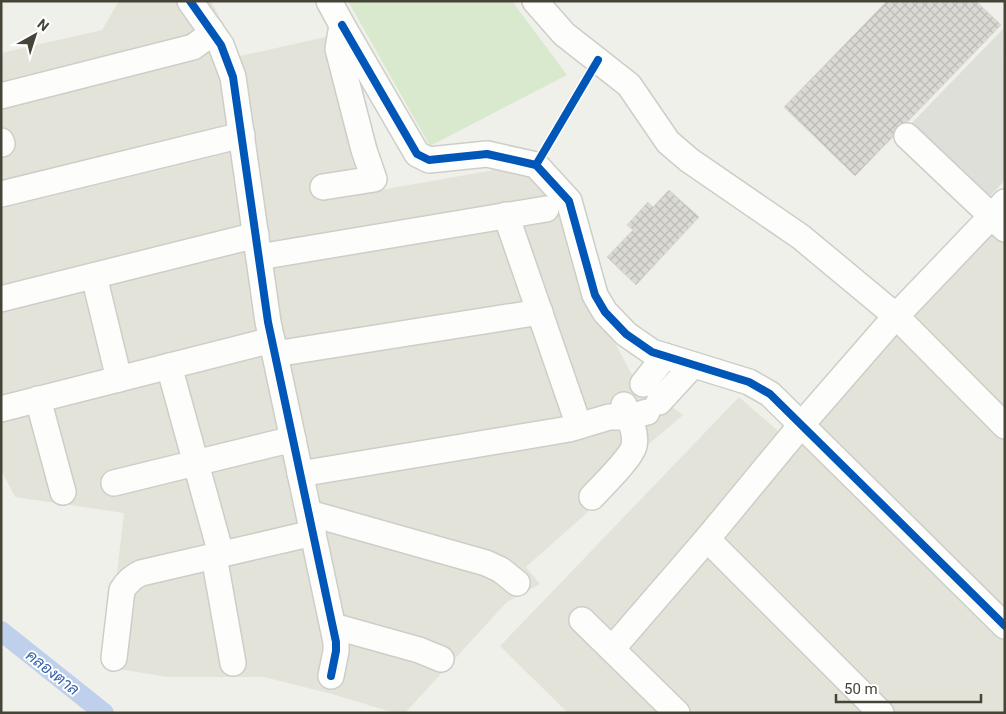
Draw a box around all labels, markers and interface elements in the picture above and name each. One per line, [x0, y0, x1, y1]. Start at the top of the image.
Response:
north arrow [10, 10, 60, 60]
text: N [34, 16, 52, 34]
water label: คลองตาล [22, 646, 83, 699]
scale bar [836, 672, 981, 704]
text: 50 m [844, 680, 878, 698]

